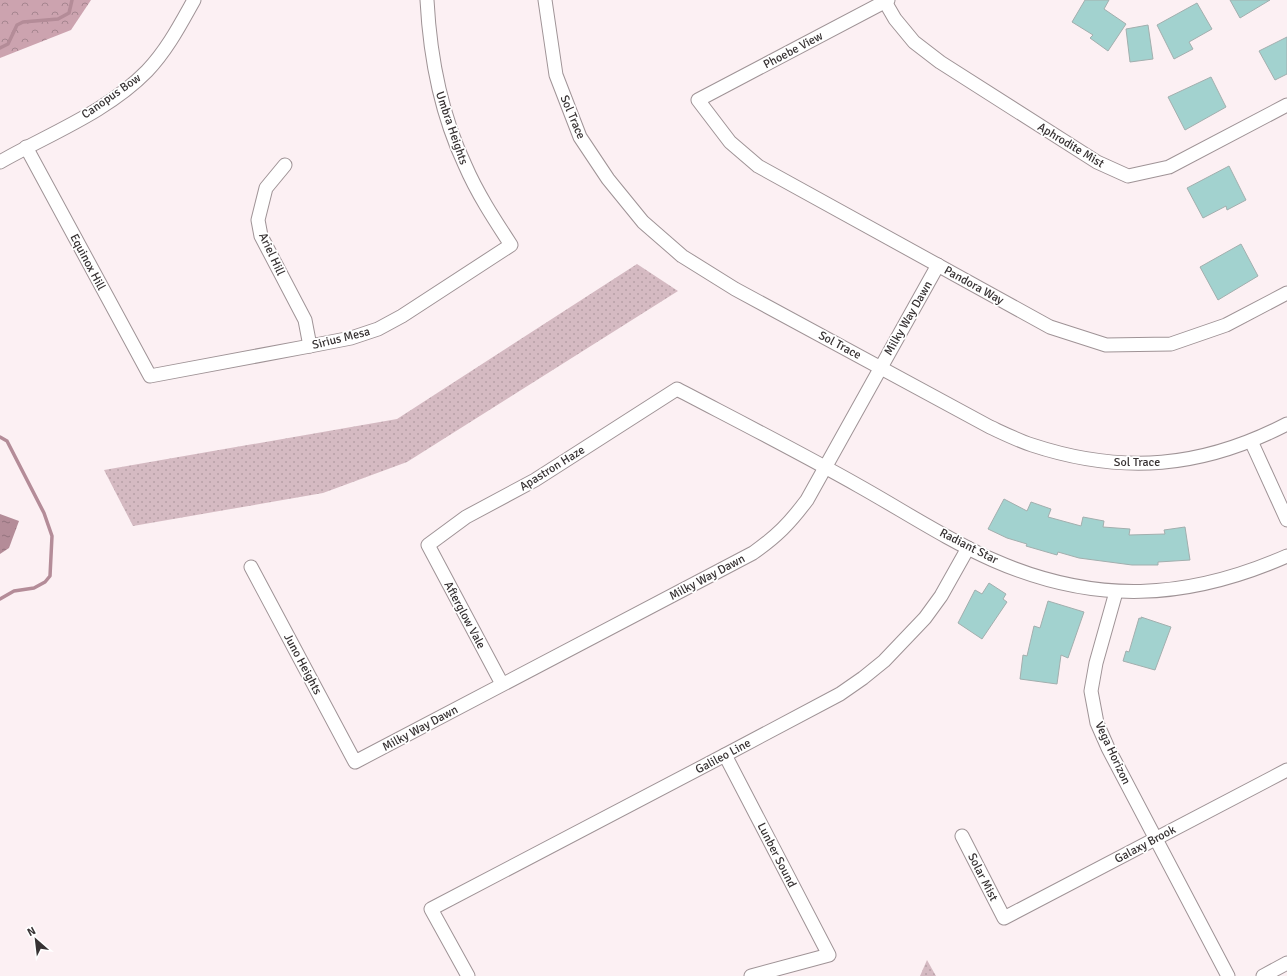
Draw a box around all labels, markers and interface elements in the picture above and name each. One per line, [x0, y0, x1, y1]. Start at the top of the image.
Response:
street label: Phoebe View [761, 28, 826, 72]
street label: Canopus Bow [79, 70, 144, 122]
street label: Umbra Heights [432, 89, 471, 167]
street label: Sol Trace [557, 93, 589, 141]
street label: Aphrodite Mist [1035, 120, 1107, 171]
street label: Ariel Hill [255, 230, 288, 278]
street label: Equinox Hill [66, 231, 109, 293]
street label: Pandora Way [941, 263, 1007, 308]
street label: Milky Way Dawn [881, 278, 936, 358]
street label: Sirius Mesa [311, 324, 372, 353]
street label: Sol Trace [816, 328, 864, 363]
street label: Apastron Haze [517, 442, 588, 494]
street label: Sol Trace [1114, 455, 1160, 470]
street label: Radiant Star [937, 525, 1001, 568]
street label: Milky Way Dawn [667, 551, 748, 604]
street label: Afterglow Vale [441, 579, 489, 652]
street label: Juno Heights [280, 631, 325, 697]
street label: Milky Way Dawn [380, 702, 461, 755]
street label: Vega Horizon [1091, 719, 1134, 787]
street label: Galileo Line [693, 736, 754, 777]
street label: Lunber Sound [754, 820, 799, 890]
street label: Galaxy Brook [1112, 822, 1178, 867]
street label: Solar Mist [964, 851, 1001, 904]
north arrow [16, 920, 56, 960]
text: N [25, 924, 38, 939]

